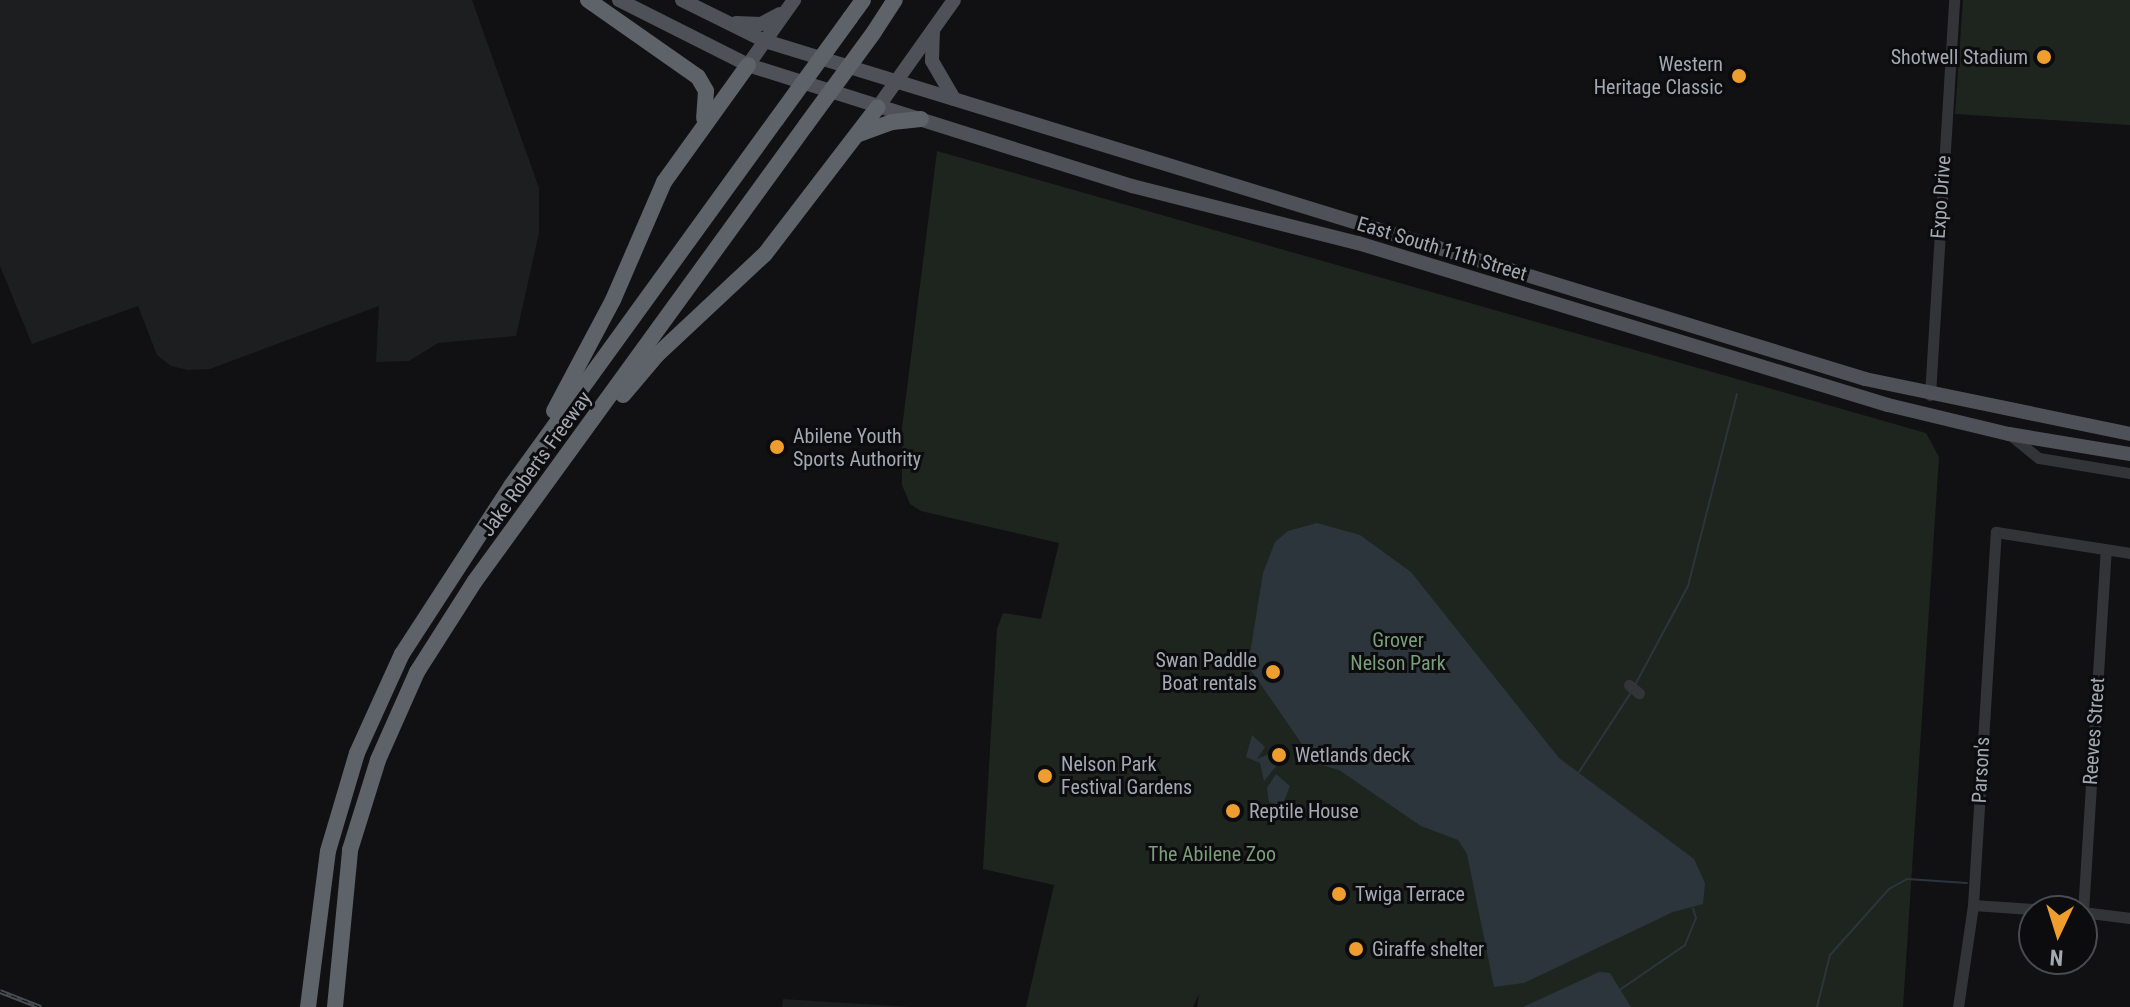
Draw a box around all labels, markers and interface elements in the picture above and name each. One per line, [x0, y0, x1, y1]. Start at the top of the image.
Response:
place label: Shotwell Stadium [1891, 45, 2028, 69]
marker: Shotwell Stadium [2035, 48, 2053, 66]
place label: Western Heritage Classic [1594, 52, 1723, 99]
marker: Western Heritage Classic [1730, 67, 1748, 85]
street label: Expo Drive [1926, 155, 1956, 239]
street label: East South 11th Street [1354, 212, 1530, 286]
street label: Jake Roberts Freeway [475, 387, 597, 541]
place label: Abilene Youth Sports Authority [793, 424, 921, 471]
marker: Abilene Youth Sports Authority [768, 438, 786, 456]
park label: Grover Nelson Park [1350, 628, 1446, 675]
place label: Swan Paddle Boat rentals [1155, 648, 1257, 695]
marker: Swan Paddle Boat rentals [1264, 663, 1282, 681]
street label: Reeves Street [2078, 676, 2110, 786]
street label: Parson's [1967, 736, 1995, 804]
place label: Wetlands deck [1295, 743, 1410, 767]
marker: Wetlands deck [1270, 746, 1288, 764]
place label: Nelson Park Festival Gardens [1061, 752, 1192, 799]
marker: Nelson Park Festival Gardens [1036, 767, 1054, 785]
place label: Reptile House [1249, 799, 1359, 823]
marker: Reptile House [1224, 802, 1242, 820]
park label: The Abilene Zoo [1148, 842, 1276, 866]
place label: Twiga Terrace [1355, 882, 1465, 906]
marker: Twiga Terrace [1330, 885, 1348, 903]
north arrow [2018, 895, 2098, 975]
place label: Giraffe shelter [1372, 937, 1484, 961]
marker: Giraffe shelter [1347, 940, 1365, 958]
text: N [2049, 945, 2064, 970]

